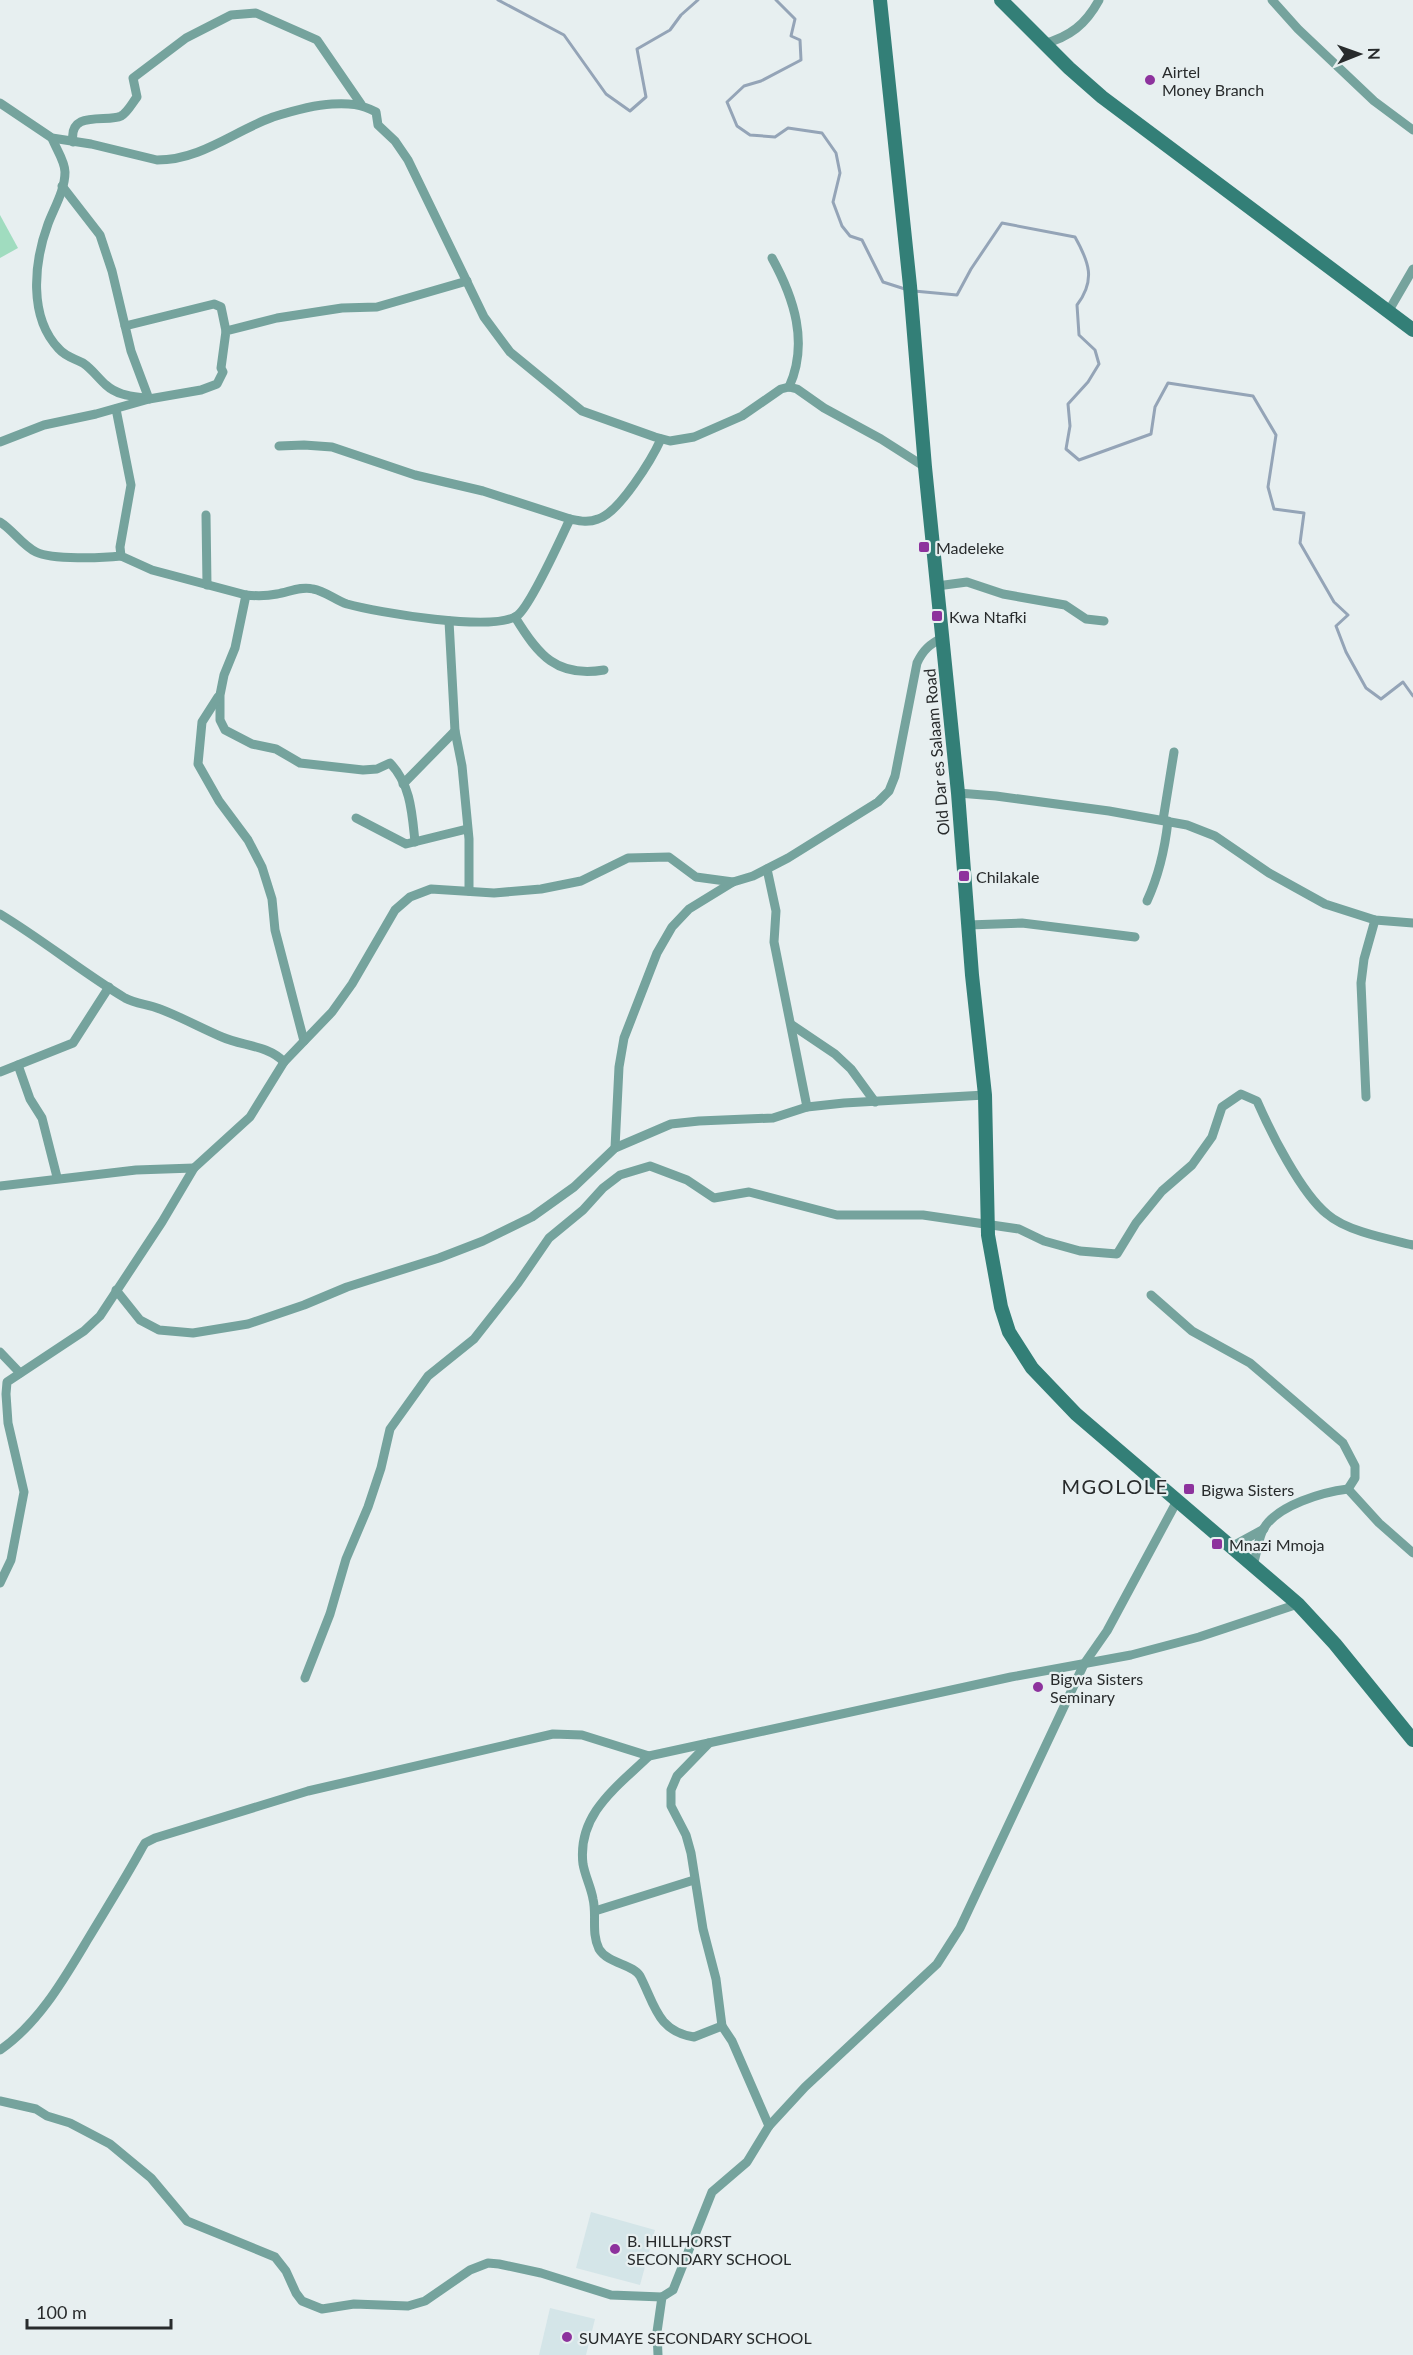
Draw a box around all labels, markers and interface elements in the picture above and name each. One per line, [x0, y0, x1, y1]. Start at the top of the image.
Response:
north arrow [1329, 24, 1389, 84]
text: N [1365, 47, 1384, 60]
place label: Airtel Money Branch [1162, 62, 1264, 99]
marker: Airtel Money Branch [1143, 73, 1157, 87]
place label: Madeleke [936, 538, 1004, 557]
marker: Madeleke [917, 540, 931, 554]
place label: Kwa Ntafki [949, 607, 1027, 626]
marker: Kwa Ntafki [930, 609, 944, 623]
street label: Old Dar es Salaam Road [919, 668, 953, 836]
place label: Chilakale [976, 867, 1040, 886]
marker: Chilakale [957, 869, 971, 883]
district label: MGOLOLE [1061, 1474, 1169, 1498]
place label: Bigwa Sisters [1201, 1480, 1294, 1499]
marker: Bigwa Sisters [1182, 1482, 1196, 1496]
place label: Mnazi Mmoja [1229, 1535, 1325, 1554]
marker: Mnazi Mmoja [1210, 1537, 1224, 1551]
place label: Bigwa Sisters Seminary [1050, 1669, 1143, 1706]
marker: Bigwa Sisters Seminary [1031, 1680, 1045, 1694]
place label: B. HILLHORST SECONDARY SCHOOL [627, 2231, 791, 2268]
marker: B. HILLHORST SECONDARY SCHOOL [608, 2242, 622, 2256]
scale bar [27, 2292, 171, 2330]
text: 100 m [36, 2301, 87, 2323]
place label: SUMAYE SECONDARY SCHOOL [579, 2328, 812, 2347]
marker: SUMAYE SECONDARY SCHOOL [560, 2330, 574, 2344]

